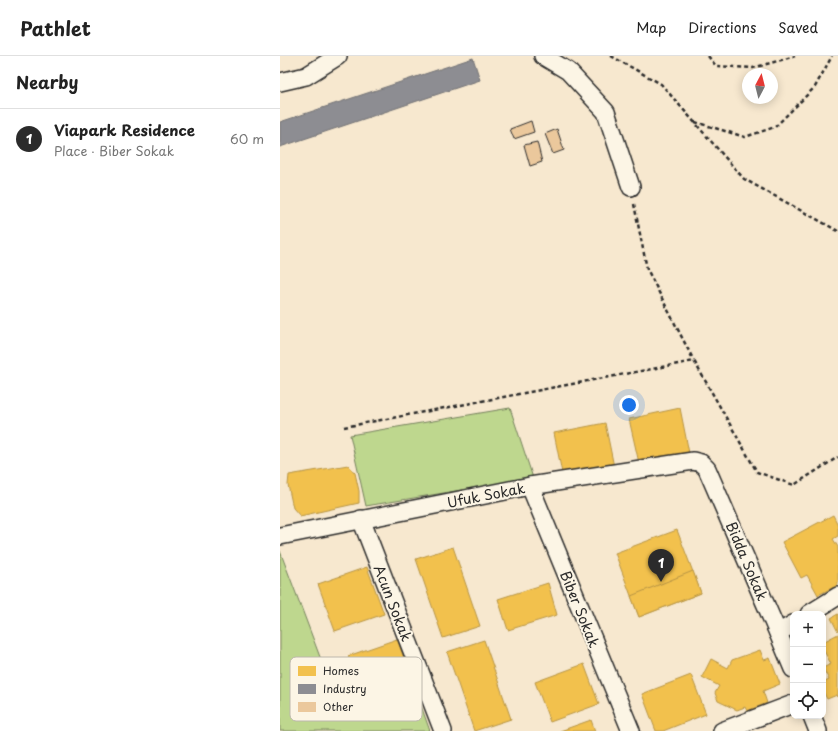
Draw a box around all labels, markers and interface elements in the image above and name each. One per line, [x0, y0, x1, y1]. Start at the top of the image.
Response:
text: Pathlet [20, 14, 91, 42]
text: Map [636, 17, 666, 38]
text: Directions [688, 17, 756, 38]
text: Saved [778, 17, 818, 38]
north arrow [742, 68, 778, 104]
text: Nearby [16, 69, 78, 95]
text: Viapark Residence [54, 118, 195, 141]
text: 1 [26, 129, 32, 148]
text: 60 m [230, 129, 264, 148]
text: Place · Biber Sokak [54, 141, 174, 160]
your location [619, 395, 639, 415]
street label: Ufuk Sokak [445, 477, 527, 513]
street label: Bidda Sokak [721, 518, 773, 604]
pin: 1 [648, 549, 674, 582]
street label: Acun Sokak [369, 562, 417, 644]
street label: Biber Sokak [555, 567, 605, 651]
map controls [790, 611, 826, 719]
button: + [790, 611, 826, 647]
button: − [790, 647, 826, 683]
legend [290, 657, 422, 721]
text: Homes [323, 662, 359, 679]
text: Industry [323, 680, 367, 697]
button: locate [790, 683, 826, 719]
text: Other [323, 698, 354, 715]

